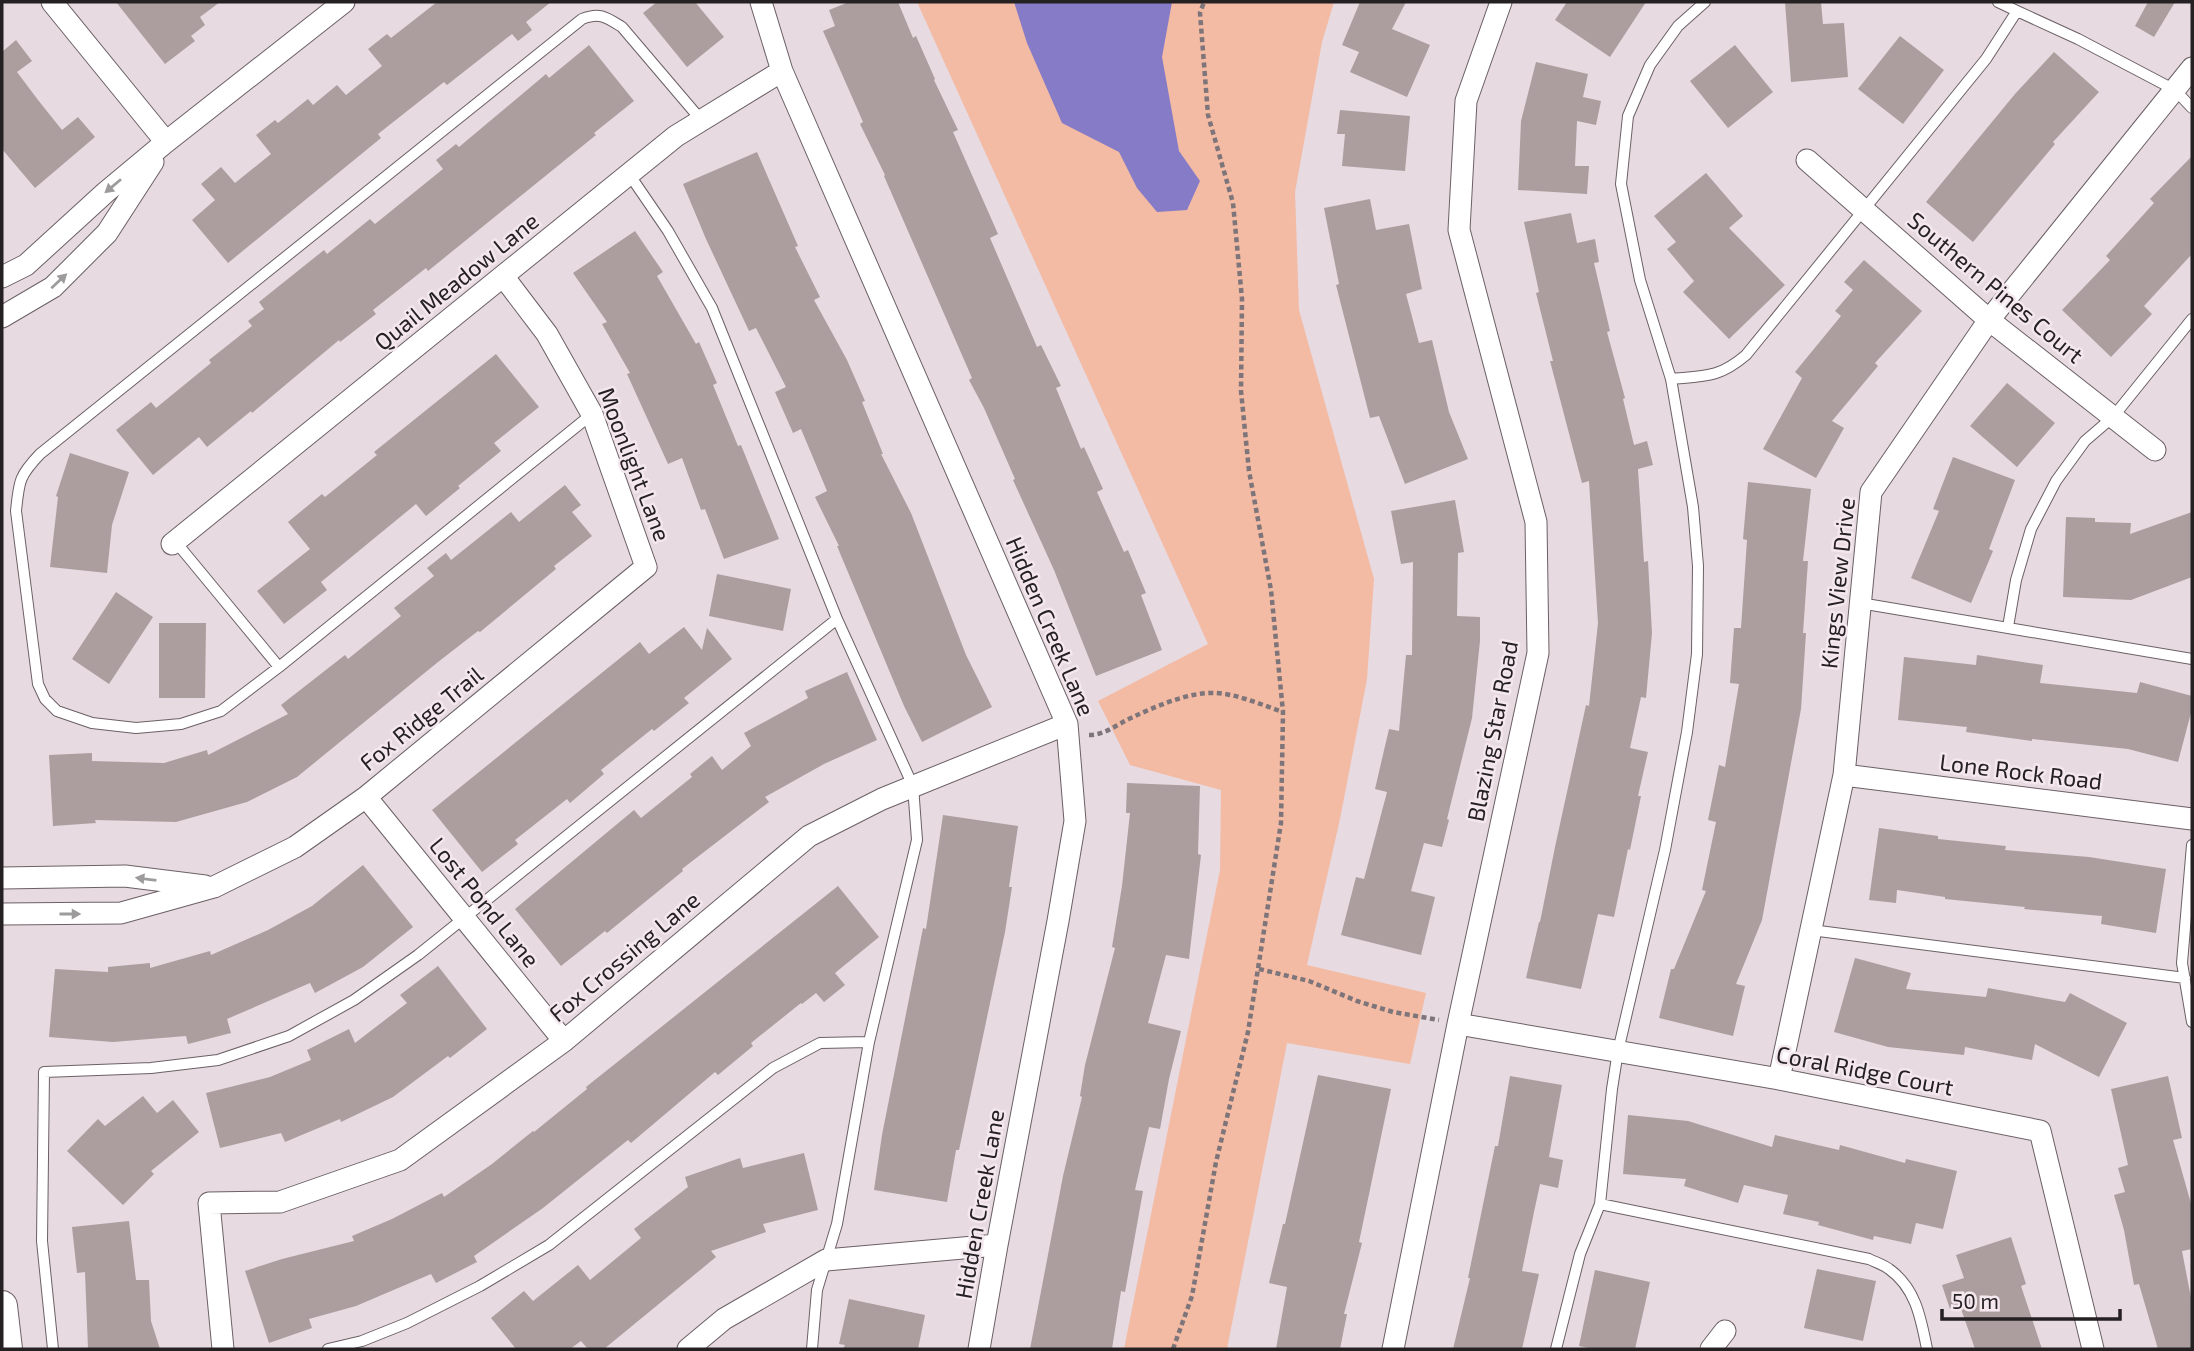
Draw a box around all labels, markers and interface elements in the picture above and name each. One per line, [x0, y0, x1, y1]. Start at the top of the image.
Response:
one-way arrow [105, 178, 122, 193]
street label: Southern Pines Court [1903, 205, 2090, 369]
street label: Quail Meadow Lane [368, 206, 544, 356]
one-way arrow [50, 273, 67, 289]
street label: Moonlight Lane [593, 383, 677, 545]
street label: Kings View Drive [1814, 496, 1860, 670]
street label: Hidden Creek Lane [1001, 532, 1101, 720]
street label: Blazing Star Road [1461, 638, 1523, 824]
street label: Fox Ridge Trail [354, 660, 488, 776]
street label: Lone Rock Road [1938, 747, 2104, 795]
street label: Lost Pond Lane [424, 832, 546, 972]
one-way arrow [135, 873, 157, 884]
street label: Fox Crossing Lane [543, 885, 705, 1027]
one-way arrow [59, 908, 81, 920]
street label: Coral Ridge Court [1774, 1039, 1956, 1101]
street label: Hidden Creek Lane [949, 1107, 1009, 1301]
scale bar [1942, 1278, 2120, 1322]
text: 50 m [1952, 1288, 1999, 1313]

